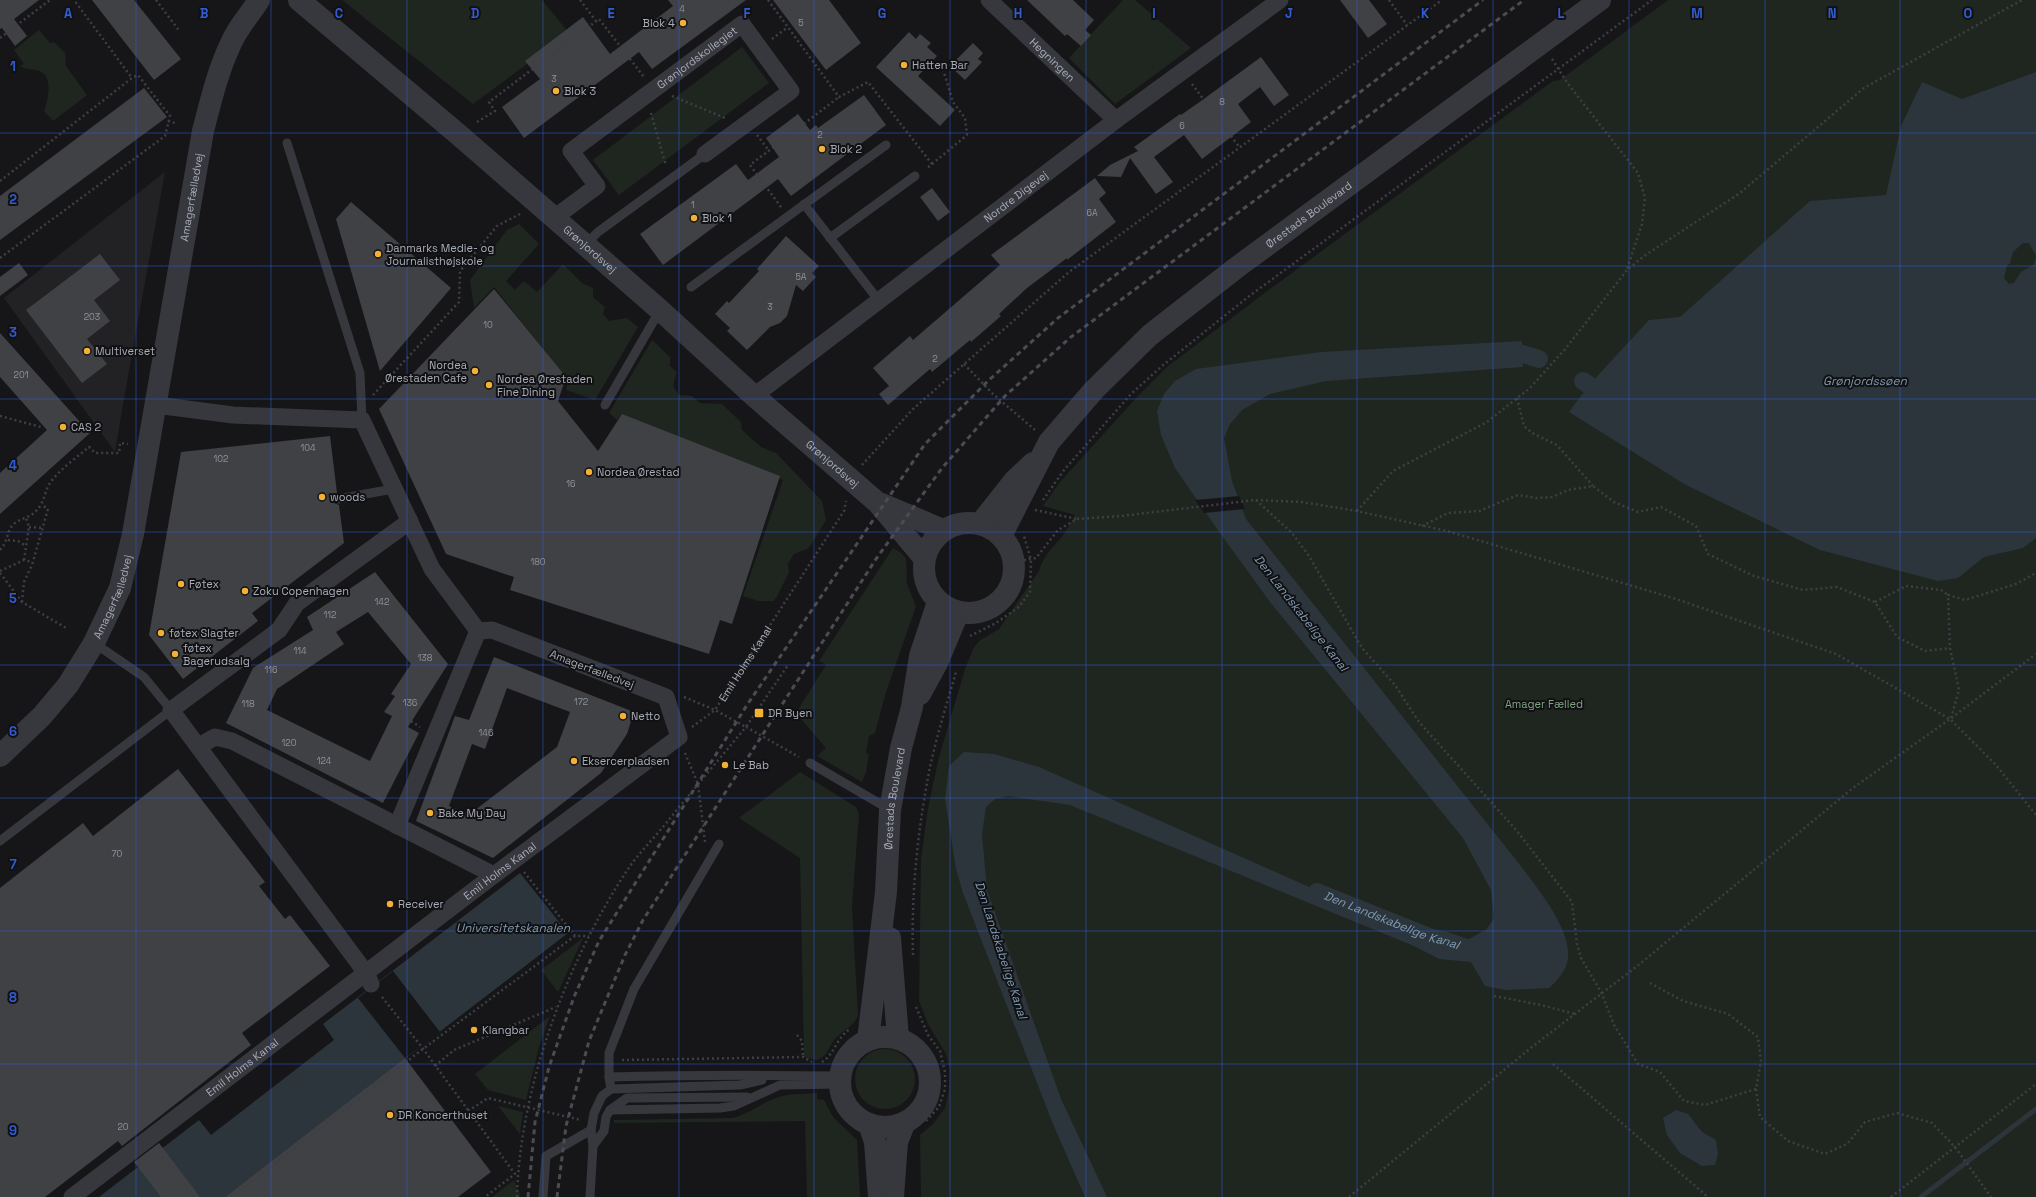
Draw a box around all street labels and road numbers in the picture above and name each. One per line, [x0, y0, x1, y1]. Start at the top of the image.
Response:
street label: Grønjordskollegiet [654, 23, 740, 92]
street label: Hegningen [1027, 35, 1078, 85]
street label: Amagerfælledvej [177, 152, 206, 242]
street label: Nordre Digevej [981, 168, 1051, 225]
street label: Ørestads Boulevard [1263, 178, 1354, 251]
street label: Grønjordsvej [561, 222, 620, 276]
street label: Grønjordsvej [803, 437, 862, 491]
street label: Amagerfælledvej [90, 553, 135, 641]
street label: Emil Holms Kanal [715, 623, 775, 704]
street label: Amagerfælledvej [548, 646, 636, 692]
street label: Ørestads Boulevard [881, 746, 908, 850]
street label: Emil Holms Kanal [461, 839, 539, 903]
street label: Emil Holms Kanal [203, 1035, 281, 1099]

